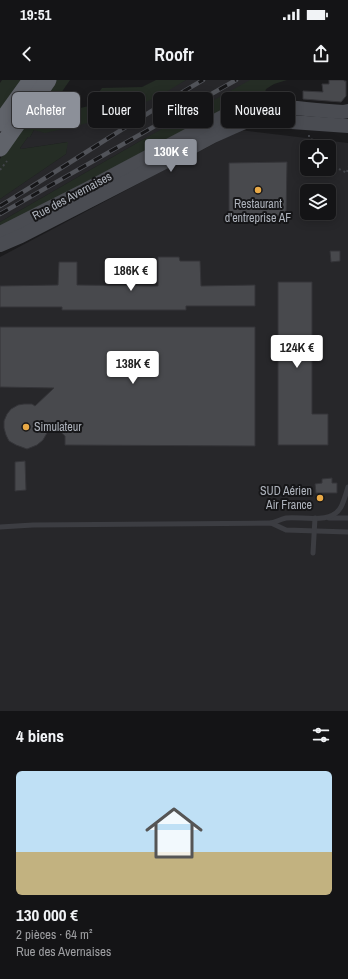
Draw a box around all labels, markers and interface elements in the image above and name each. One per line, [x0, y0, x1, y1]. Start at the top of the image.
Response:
text: 19:51 [20, 4, 51, 25]
text: Roofr [154, 42, 194, 67]
icon: back [16, 43, 38, 65]
icon: share [310, 43, 332, 65]
chip: Acheter [12, 92, 80, 128]
chip: Louer [88, 92, 145, 128]
chip: Filtres [153, 92, 213, 128]
chip: Nouveau [221, 92, 295, 128]
pin: 130K € [138, 139, 204, 173]
map controls [300, 140, 336, 220]
button: locate [300, 140, 336, 176]
text: 130K € [154, 143, 188, 160]
street label: Rue des Avernaises [29, 168, 115, 224]
button: layers [300, 184, 336, 220]
marker: Restaurant d'entreprise AF [253, 185, 263, 195]
place label: Restaurant d'entreprise AF [225, 196, 291, 226]
pin: 186K € [98, 258, 164, 292]
text: 186K € [114, 262, 148, 279]
pin: 124K € [264, 335, 330, 369]
text: 124K € [280, 339, 314, 356]
pin: 138K € [100, 351, 166, 385]
text: 138K € [116, 355, 150, 372]
place label: Simulateur [34, 419, 82, 435]
marker: Simulateur [21, 422, 31, 432]
place label: SUD Aérien Air France [260, 483, 312, 513]
marker: SUD Aérien Air France [315, 493, 325, 503]
text: 4 biens [16, 724, 64, 747]
icon: filters [310, 724, 332, 746]
icon: home [138, 797, 210, 869]
text: 130 000 € [16, 903, 78, 926]
text: 2 pièces · 64 m² [16, 926, 92, 943]
text: Rue des Avernaises [16, 943, 111, 960]

